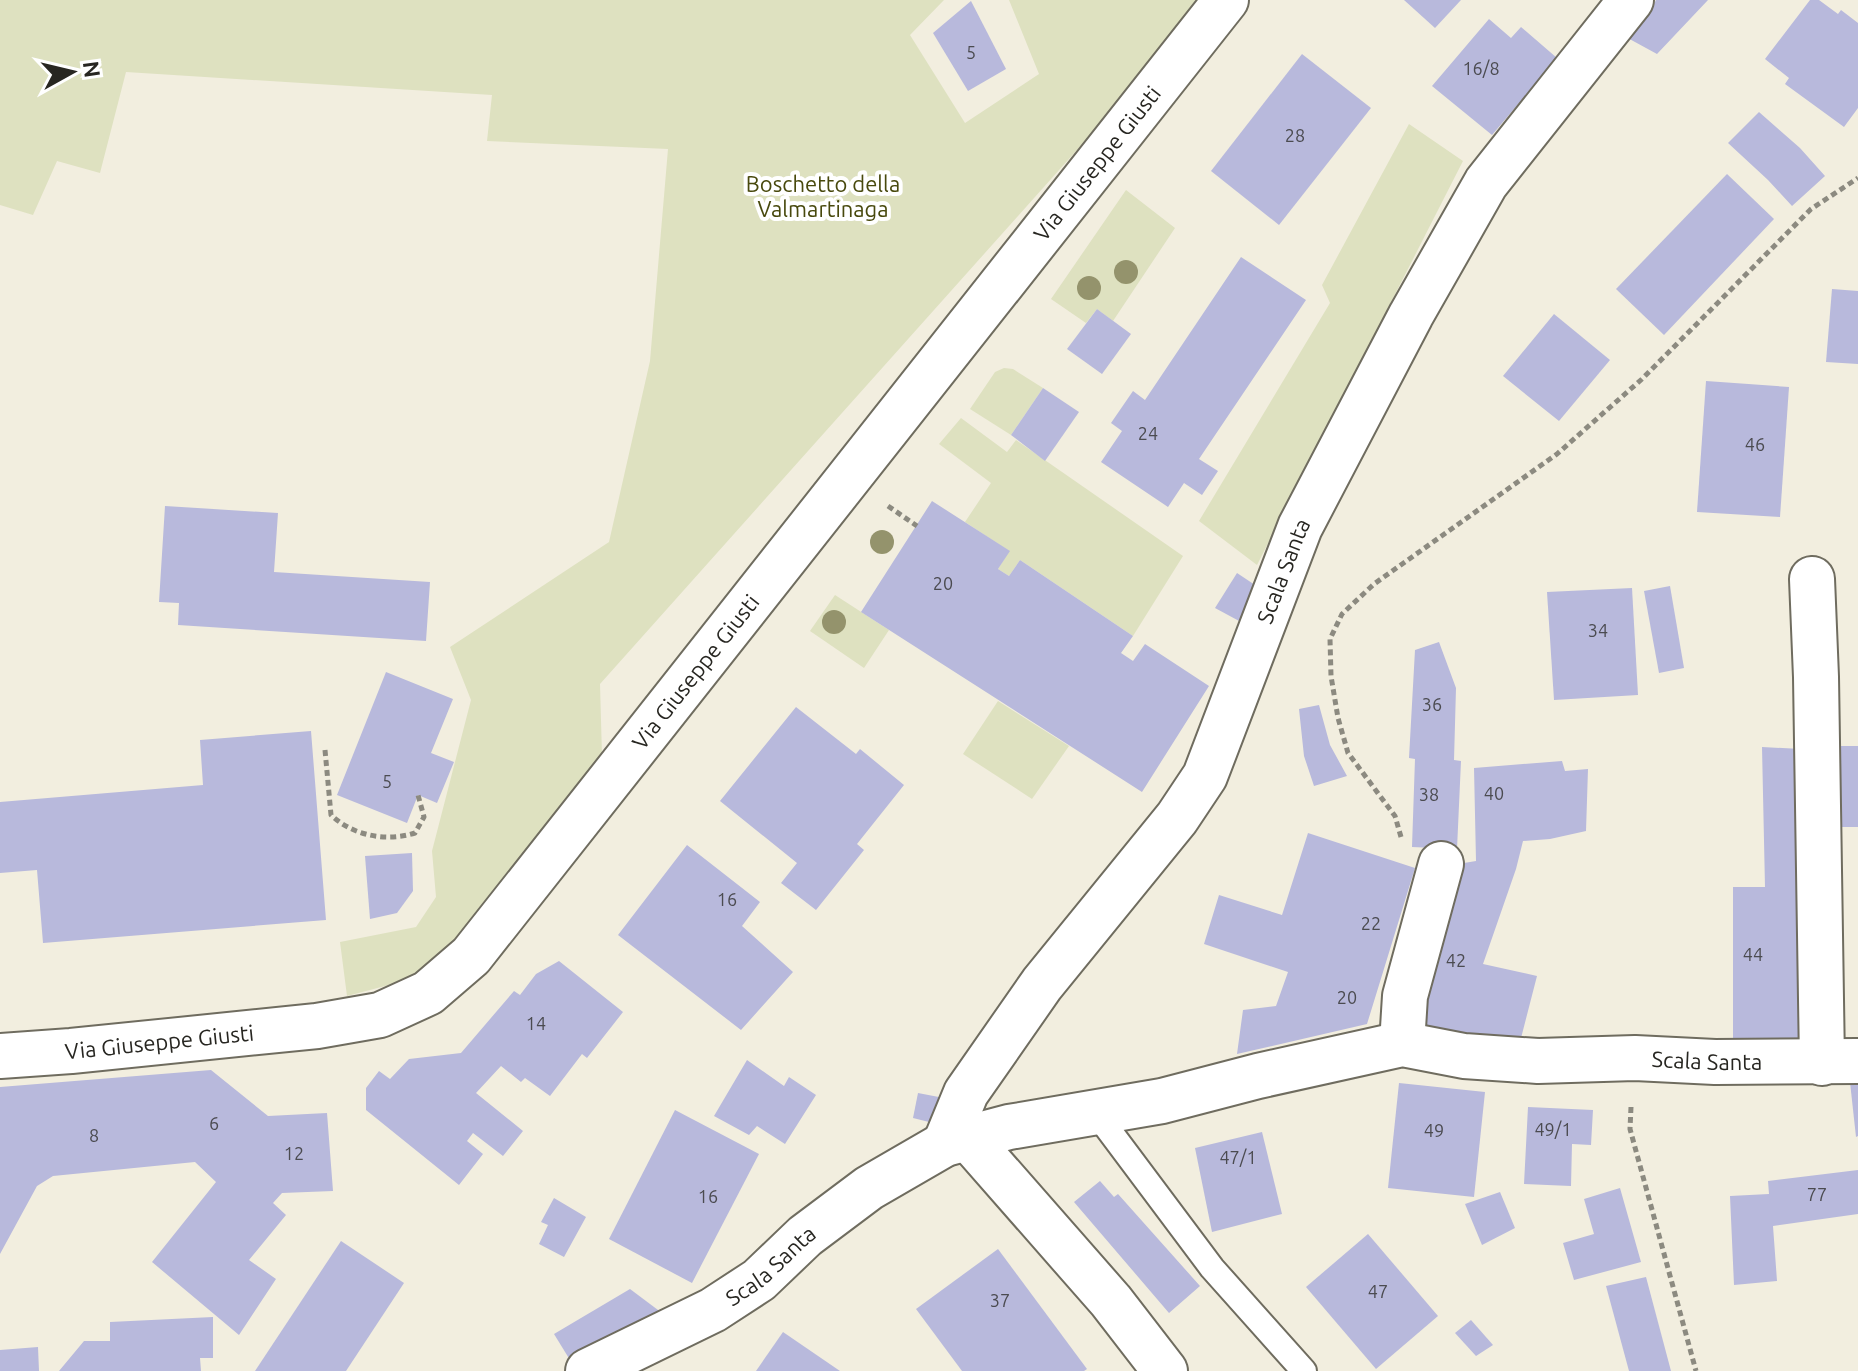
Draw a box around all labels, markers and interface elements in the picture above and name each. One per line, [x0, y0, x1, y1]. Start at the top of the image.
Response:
north arrow [32, 32, 112, 112]
house number: 5 [966, 42, 976, 62]
house number: 16/8 [1462, 58, 1500, 78]
text: N [79, 59, 106, 79]
street label: Via Giuseppe Giusti [1028, 81, 1165, 245]
house number: 28 [1285, 125, 1305, 145]
park label: Boschetto della Valmartinaga [746, 171, 900, 221]
house number: 24 [1138, 423, 1158, 443]
house number: 46 [1745, 434, 1765, 454]
street label: Scala Santa [1251, 514, 1314, 627]
house number: 20 [933, 573, 953, 593]
street label: Via Giuseppe Giusti [626, 589, 764, 754]
house number: 34 [1588, 620, 1608, 640]
house number: 36 [1422, 694, 1442, 714]
house number: 5 [382, 771, 392, 791]
house number: 40 [1484, 783, 1504, 803]
house number: 38 [1419, 784, 1439, 804]
house number: 16 [717, 889, 737, 909]
house number: 22 [1361, 913, 1381, 933]
house number: 44 [1743, 944, 1763, 964]
house number: 42 [1446, 950, 1466, 970]
house number: 20 [1337, 987, 1357, 1007]
house number: 14 [526, 1013, 546, 1033]
street label: Via Giuseppe Giusti [64, 1019, 255, 1064]
street label: Scala Santa [1651, 1046, 1762, 1074]
house number: 6 [209, 1113, 219, 1133]
house number: 49/1 [1534, 1119, 1572, 1139]
house number: 49 [1424, 1120, 1444, 1140]
house number: 8 [89, 1125, 99, 1145]
house number: 12 [284, 1143, 304, 1163]
house number: 47/1 [1219, 1147, 1257, 1167]
house number: 77 [1807, 1184, 1827, 1204]
house number: 16 [698, 1186, 718, 1206]
street label: Scala Santa [721, 1220, 820, 1310]
house number: 47 [1368, 1281, 1388, 1301]
house number: 37 [990, 1290, 1010, 1310]

